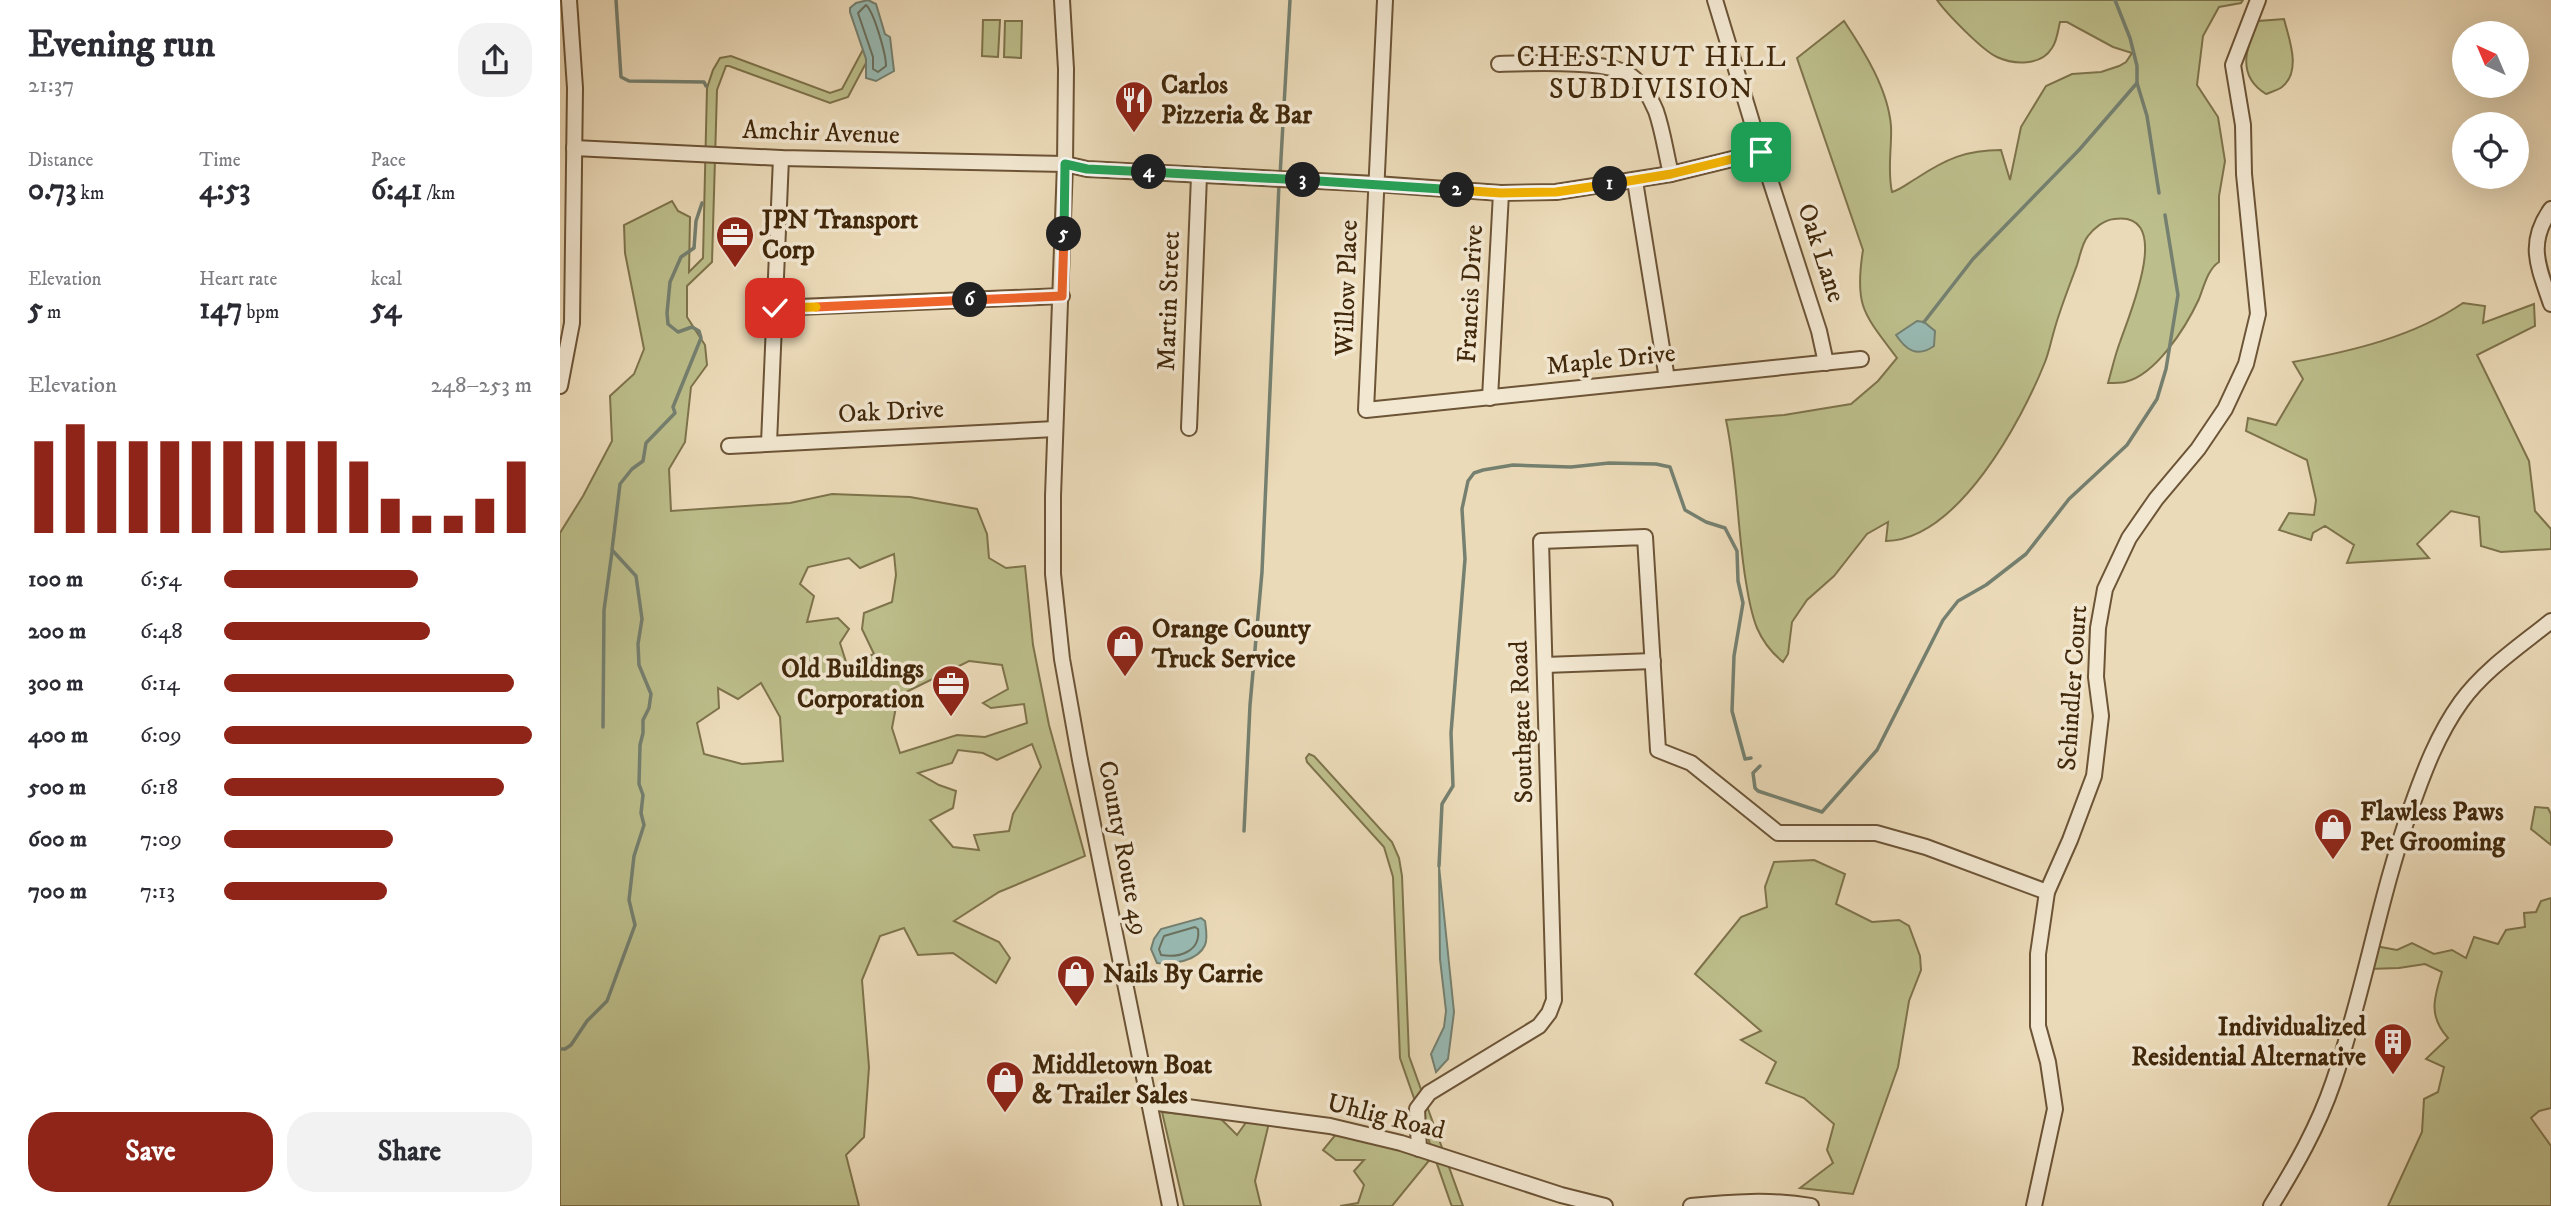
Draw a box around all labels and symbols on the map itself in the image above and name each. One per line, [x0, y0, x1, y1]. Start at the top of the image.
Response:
north arrow [2452, 21, 2529, 98]
district label: CHESTNUT HILL SUBDIVISION [1516, 40, 1788, 107]
place label: Carlos Pizzeria & Bar [1161, 69, 1312, 132]
restaurant icon: Carlos Pizzeria & Bar [1113, 79, 1155, 134]
street label: Amchir Avenue [742, 114, 900, 152]
pin [1731, 122, 1791, 182]
pin: 4 [1132, 154, 1166, 190]
pin: 3 [1286, 162, 1320, 198]
pin: 1 [1592, 166, 1628, 202]
pin: 2 [1440, 172, 1474, 208]
street label: Oak Lane [1790, 199, 1852, 307]
place label: JPN Transport Corp [759, 204, 919, 267]
office icon: JPN Transport Corp [714, 214, 756, 269]
pin: 5 [1046, 216, 1082, 252]
street label: Willow Place [1328, 219, 1366, 358]
street label: Francis Drive [1451, 224, 1491, 364]
street label: Martin Street [1150, 230, 1188, 372]
pin [745, 278, 805, 338]
pin: 6 [952, 282, 988, 318]
street label: Maple Drive [1545, 337, 1677, 383]
street label: Oak Drive [837, 393, 945, 431]
street label: Schindler Court [2051, 604, 2095, 772]
place label: Orange County Truck Service [1151, 613, 1311, 676]
shop icon: Orange County Truck Service [1104, 623, 1146, 678]
street label: Southgate Road [1503, 640, 1541, 804]
place label: Old Buildings Corporation [781, 653, 924, 716]
office icon: Old Buildings Corporation [930, 663, 972, 718]
street label: County Route 49 [1090, 758, 1156, 938]
place label: Flawless Paws Pet Grooming [2360, 796, 2506, 859]
shop icon: Flawless Paws Pet Grooming [2312, 806, 2354, 861]
shop icon: Nails By Carrie [1055, 953, 1097, 1008]
place label: Nails By Carrie [1103, 958, 1263, 991]
place label: Individualized Residential Alternative [2131, 1011, 2367, 1074]
building icon: Individualized Residential Alternative [2372, 1021, 2414, 1076]
place label: Middletown Boat & Trailer Sales [1032, 1049, 1213, 1112]
shop icon: Middletown Boat & Trailer Sales [984, 1059, 1026, 1114]
street label: Uhlig Road [1324, 1086, 1448, 1148]

